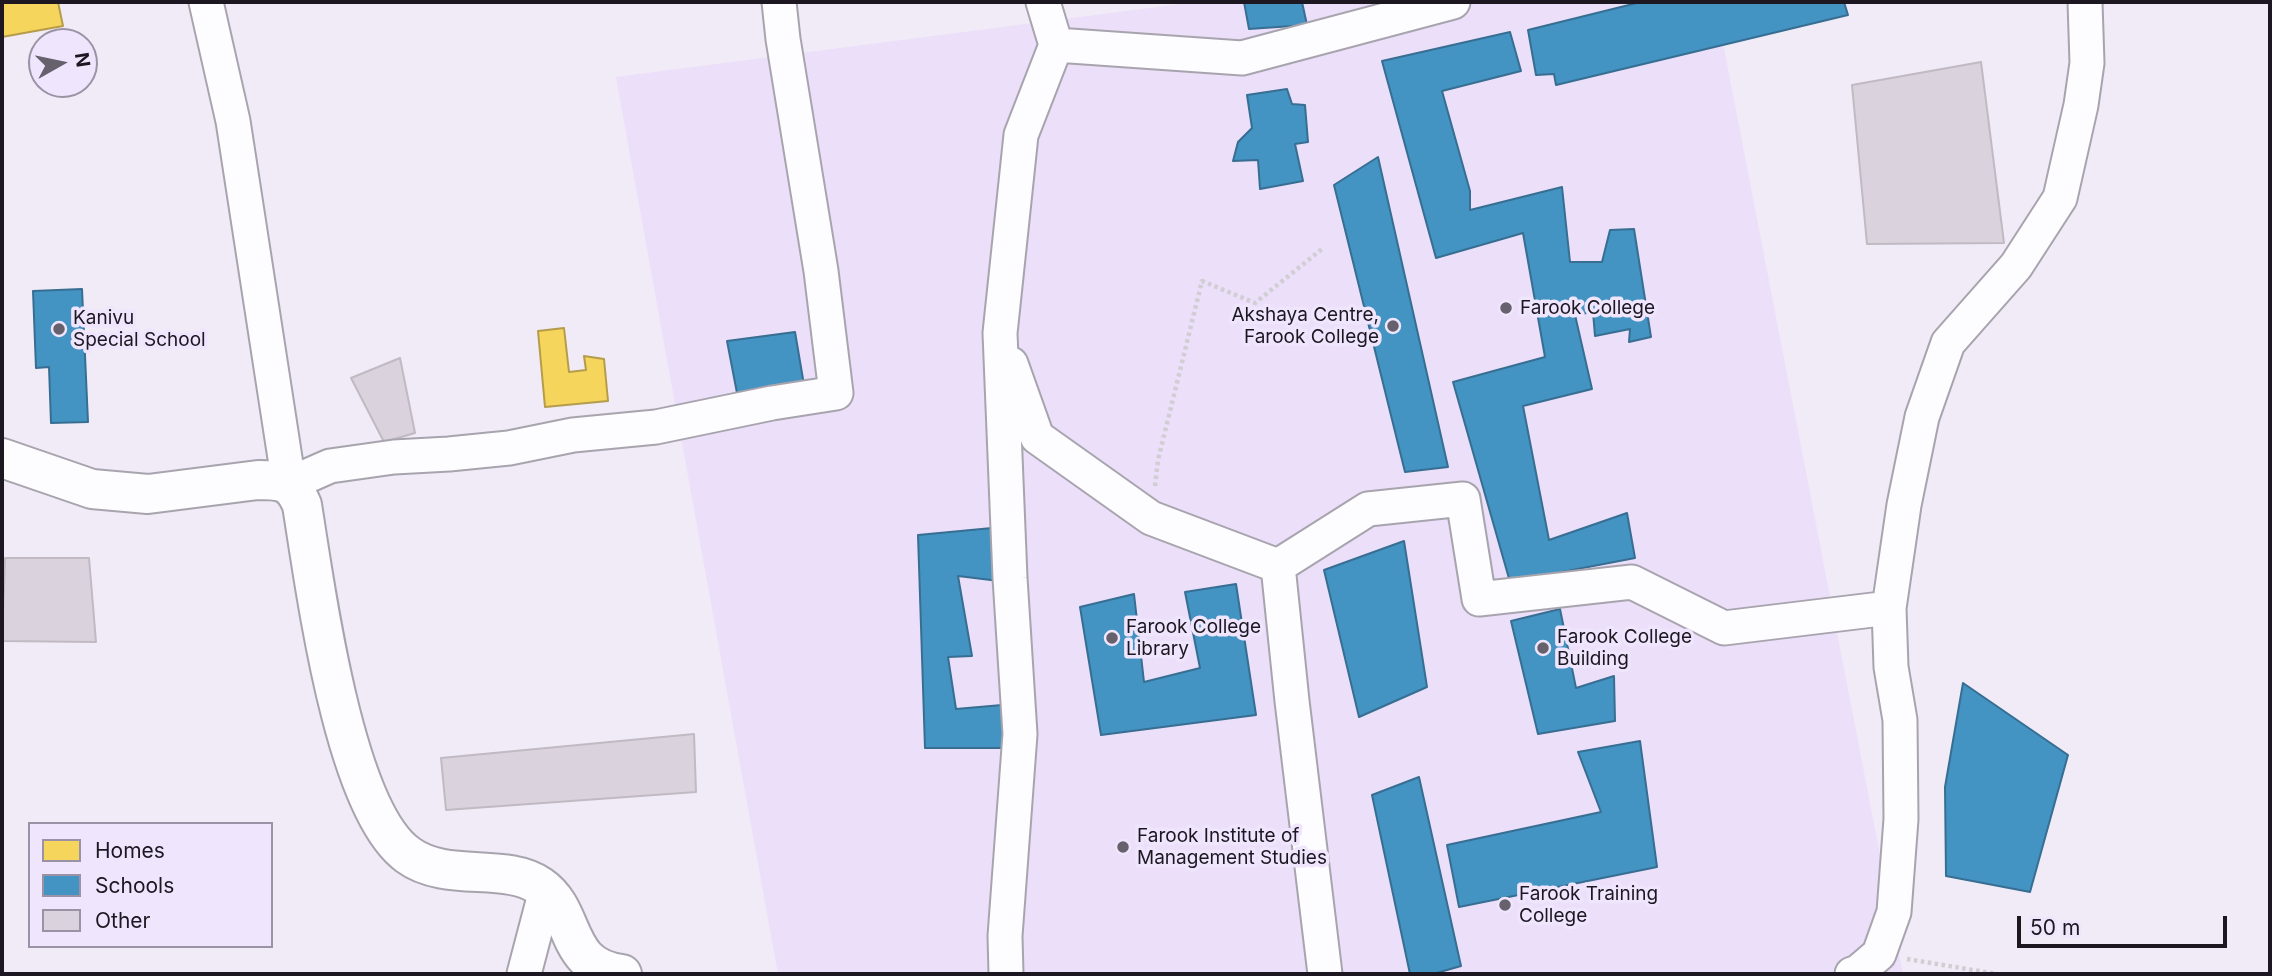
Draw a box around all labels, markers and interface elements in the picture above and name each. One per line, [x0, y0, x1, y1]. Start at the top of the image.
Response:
north arrow [28, 28, 98, 98]
text: N [70, 51, 95, 69]
place label: Farook College [1520, 297, 1655, 319]
marker: Farook College [1498, 300, 1514, 316]
place label: Akshaya Centre, Farook College [1231, 304, 1379, 348]
place label: Kanivu Special School [73, 307, 206, 351]
marker: Akshaya Centre, Farook College [1385, 318, 1401, 334]
marker: Kanivu Special School [51, 321, 67, 337]
place label: Farook College Library [1126, 616, 1261, 660]
place label: Farook College Building [1557, 626, 1692, 670]
marker: Farook College Library [1104, 630, 1120, 646]
marker: Farook College Building [1535, 640, 1551, 656]
legend [28, 822, 273, 948]
place label: Farook Institute of Management Studies [1137, 825, 1327, 869]
text: Homes [95, 838, 165, 863]
marker: Farook Institute of Management Studies [1115, 839, 1131, 855]
text: Schools [95, 873, 174, 898]
place label: Farook Training College [1519, 883, 1658, 927]
marker: Farook Training College [1497, 897, 1513, 913]
scale bar [2020, 902, 2230, 946]
text: Other [95, 908, 151, 933]
text: 50 m [2030, 915, 2080, 940]

